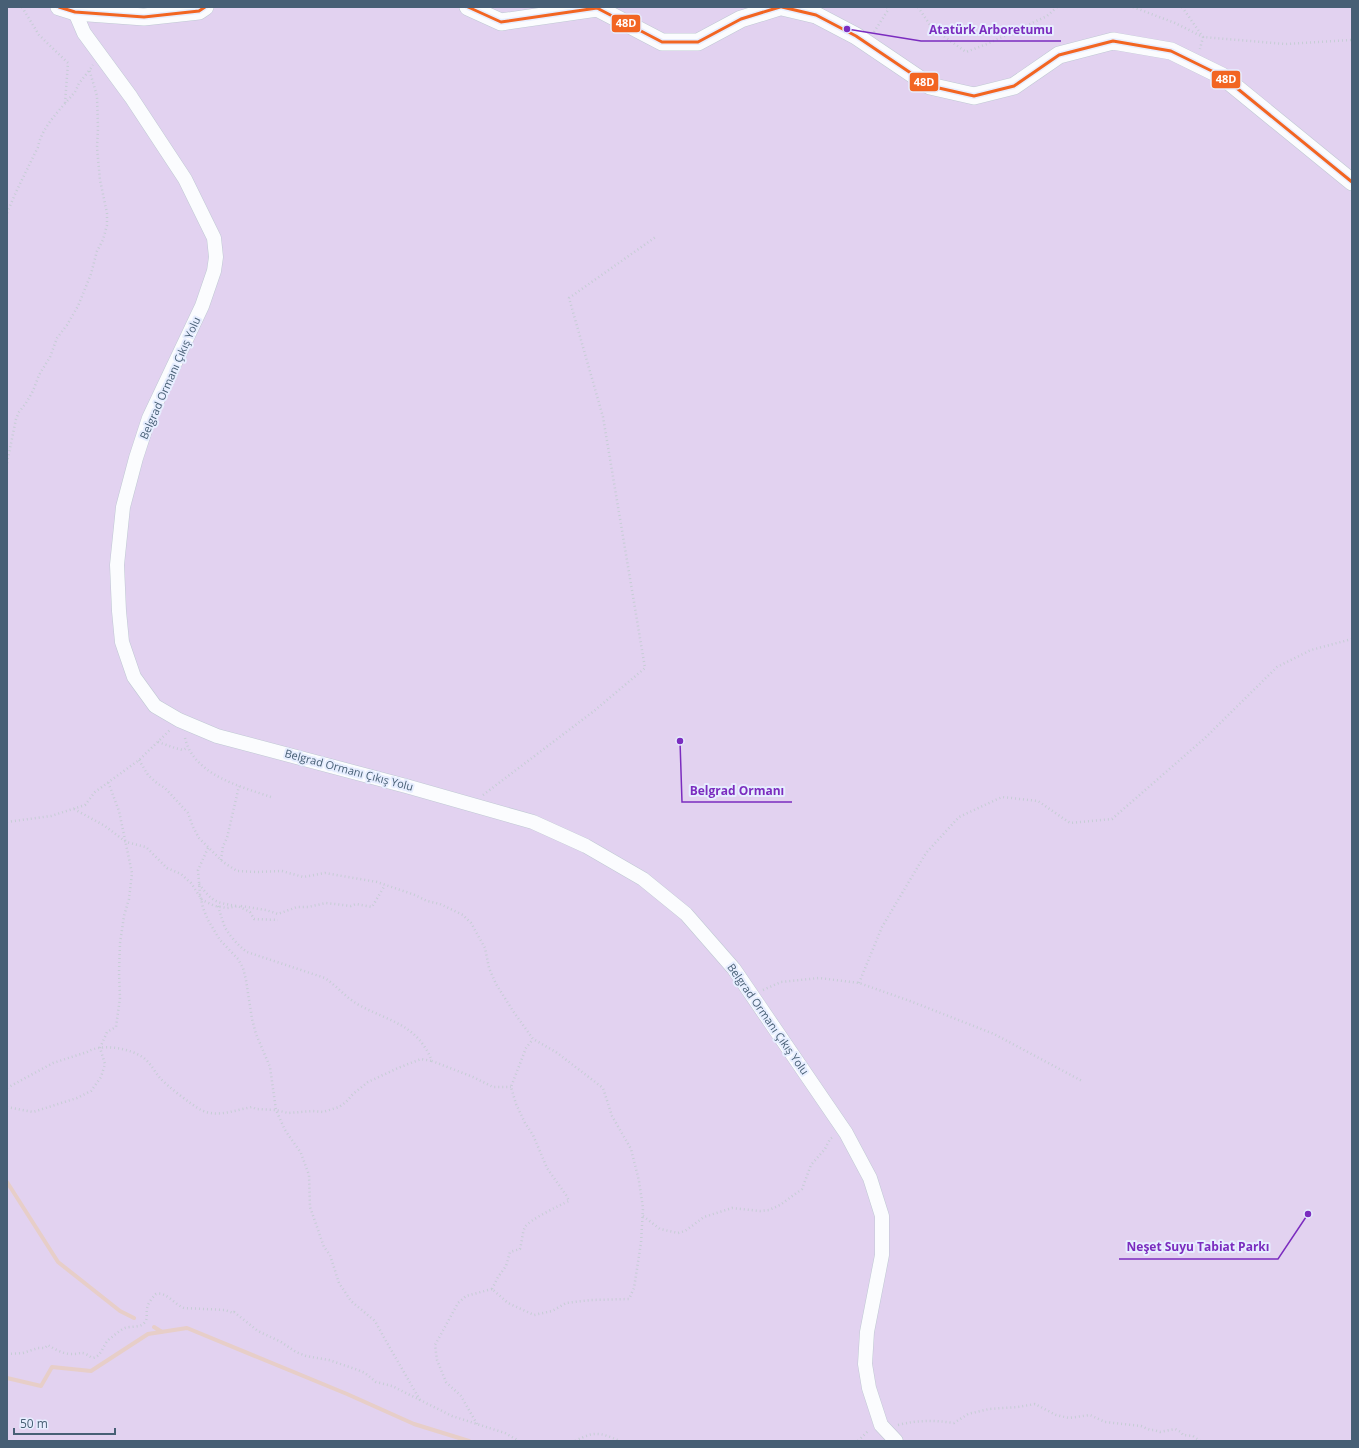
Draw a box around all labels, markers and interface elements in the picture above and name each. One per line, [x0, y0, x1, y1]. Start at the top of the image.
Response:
line badge: 48D [611, 14, 641, 33]
text: 48D [616, 15, 636, 30]
callout: Atatürk Arboretumu [921, 17, 1061, 41]
text: Atatürk Arboretumu [929, 21, 1053, 38]
line badge: 48D [1211, 70, 1241, 89]
text: 48D [1216, 71, 1236, 86]
line badge: 48D [909, 72, 939, 92]
text: 48D [914, 74, 934, 89]
street label: Belgrad Ormanı Çıkış Yolu [136, 314, 203, 441]
street label: Belgrad Ormanı Çıkış Yolu [283, 745, 415, 794]
callout: Belgrad Ormanı [682, 778, 792, 802]
text: Belgrad Ormanı [690, 782, 784, 799]
street label: Belgrad Ormanı Çıkış Yolu [724, 960, 813, 1077]
callout: Neşet Suyu Tabiat Parkı [1119, 1235, 1278, 1259]
text: Neşet Suyu Tabiat Parkı [1127, 1238, 1269, 1255]
scale bar [14, 1410, 115, 1436]
text: 50 m [20, 1415, 48, 1432]

